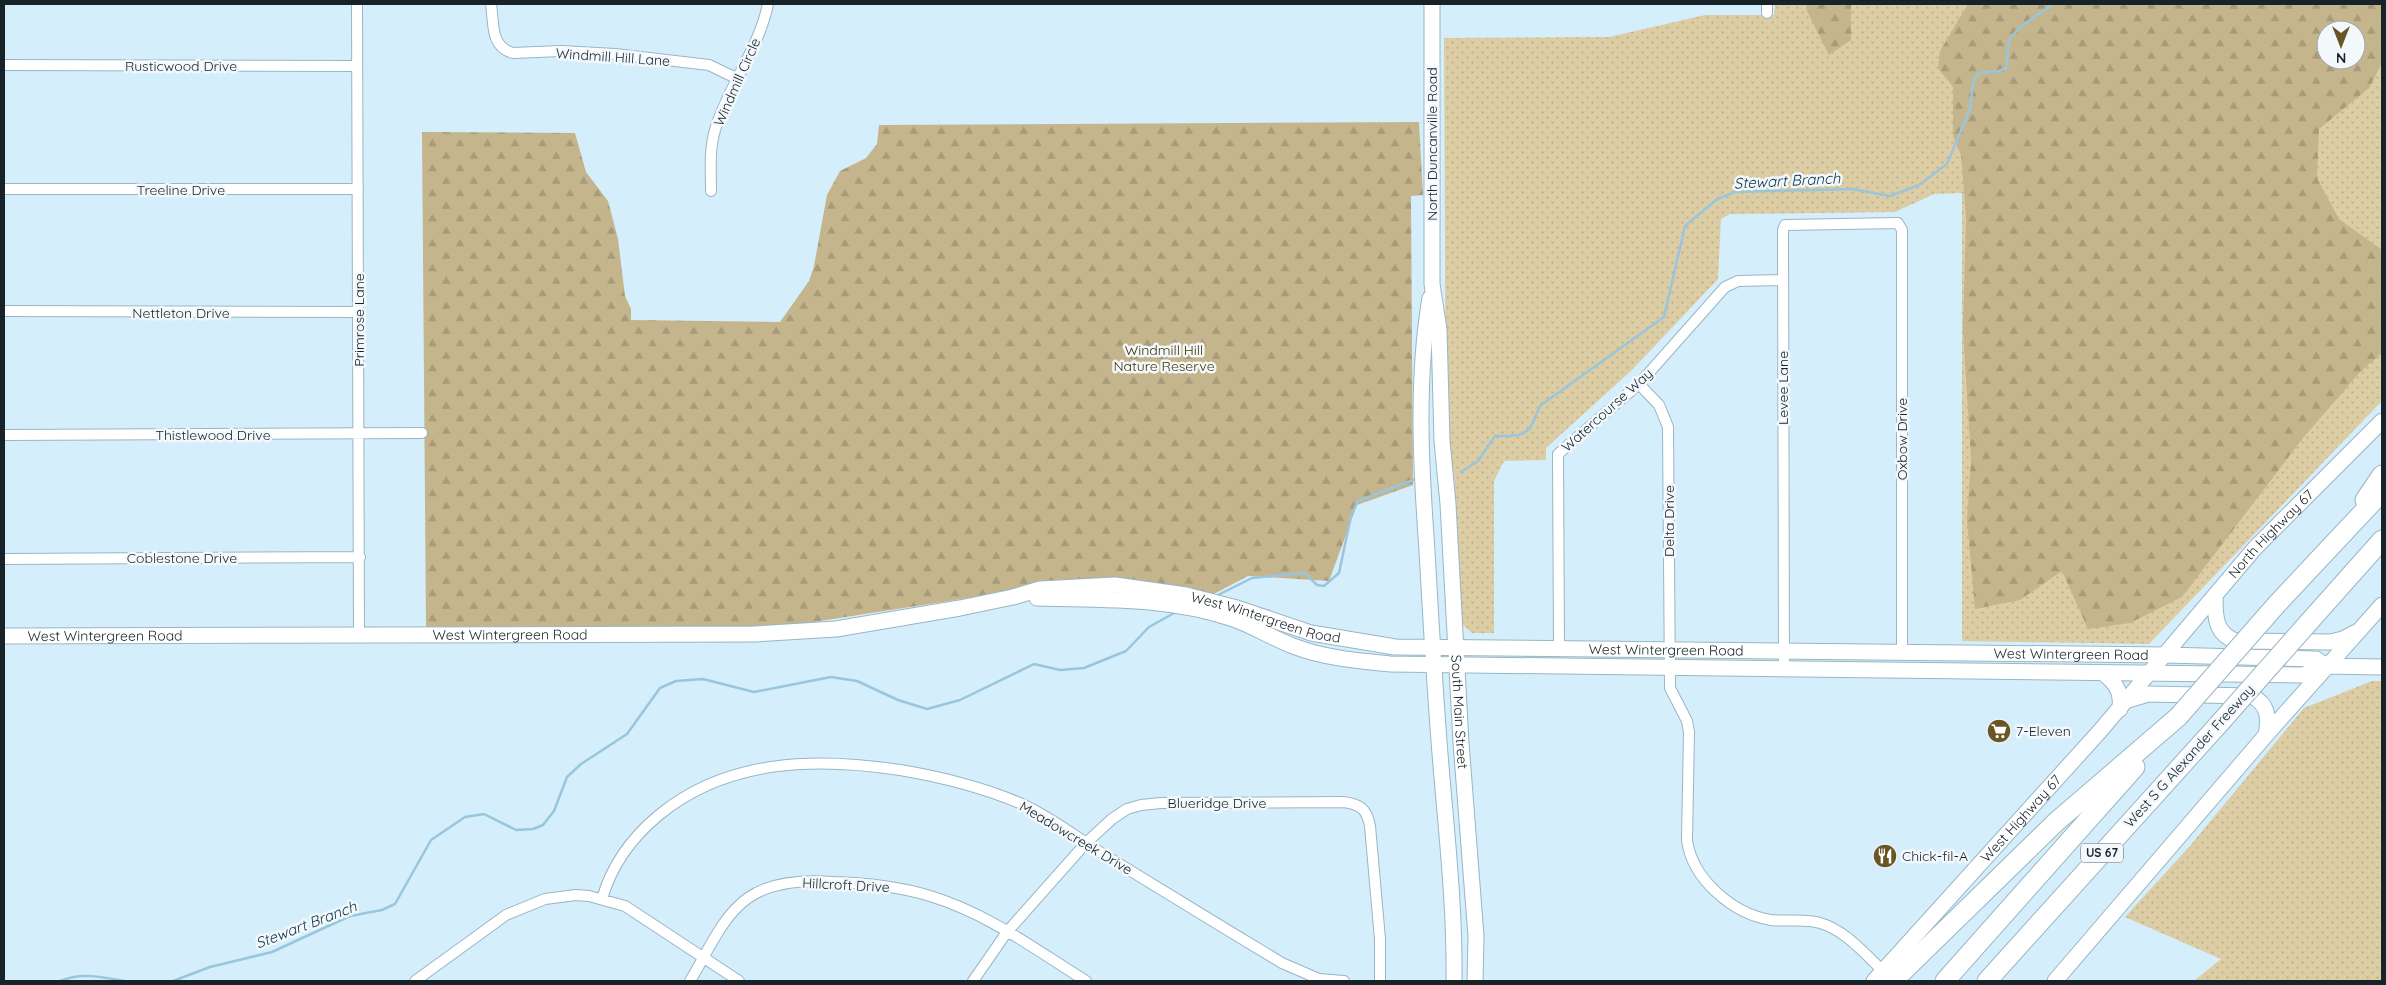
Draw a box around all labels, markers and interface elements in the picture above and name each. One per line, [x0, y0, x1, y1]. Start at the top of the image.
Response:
north arrow [2316, 20, 2366, 70]
street label: Windmill Circle [710, 35, 764, 129]
street label: Windmill Hill Lane [555, 44, 671, 70]
text: N [2336, 49, 2346, 67]
street label: Rusticwood Drive [125, 57, 237, 75]
street label: North Duncanville Road [1423, 67, 1441, 221]
water label: Stewart Branch [1733, 168, 1841, 193]
street label: Treeline Drive [137, 181, 225, 199]
street label: Primrose Lane [350, 273, 368, 367]
street label: Nettleton Drive [132, 304, 230, 322]
park label: Windmill Hill Nature Reserve [1113, 341, 1215, 375]
street label: Levee Lane [1774, 351, 1792, 425]
street label: Watercourse Way [1558, 364, 1656, 456]
street label: Oxbow Drive [1893, 398, 1911, 480]
street label: Thistlewood Drive [155, 426, 271, 444]
street label: Delta Drive [1660, 485, 1678, 557]
street label: North Highway 67 [2224, 486, 2317, 582]
street label: Coblestone Drive [127, 549, 237, 567]
street label: West Wintergreen Road [1189, 588, 1342, 647]
street label: West Wintergreen Road [432, 625, 588, 644]
street label: West Wintergreen Road [27, 627, 183, 645]
street label: West Wintergreen Road [1588, 640, 1744, 660]
street label: West Wintergreen Road [1993, 644, 2149, 664]
street label: South Main Street [1447, 654, 1472, 770]
street label: West S G Alexander Freeway [2120, 681, 2258, 831]
supermarket icon: 7-Eleven [1986, 718, 2012, 744]
place label: 7-Eleven [2016, 722, 2071, 740]
street label: West Highway 67 [1977, 771, 2065, 866]
street label: Blueridge Drive [1168, 794, 1267, 812]
street label: Meadowcreek Drive [1016, 797, 1136, 879]
restaurant icon: Chick-fil-A [1872, 843, 1898, 869]
road number: US 67 [2081, 844, 2123, 862]
place label: Chick-fil-A [1902, 847, 1968, 865]
street label: Hillcroft Drive [802, 874, 890, 896]
water label: Stewart Branch [253, 896, 359, 953]

